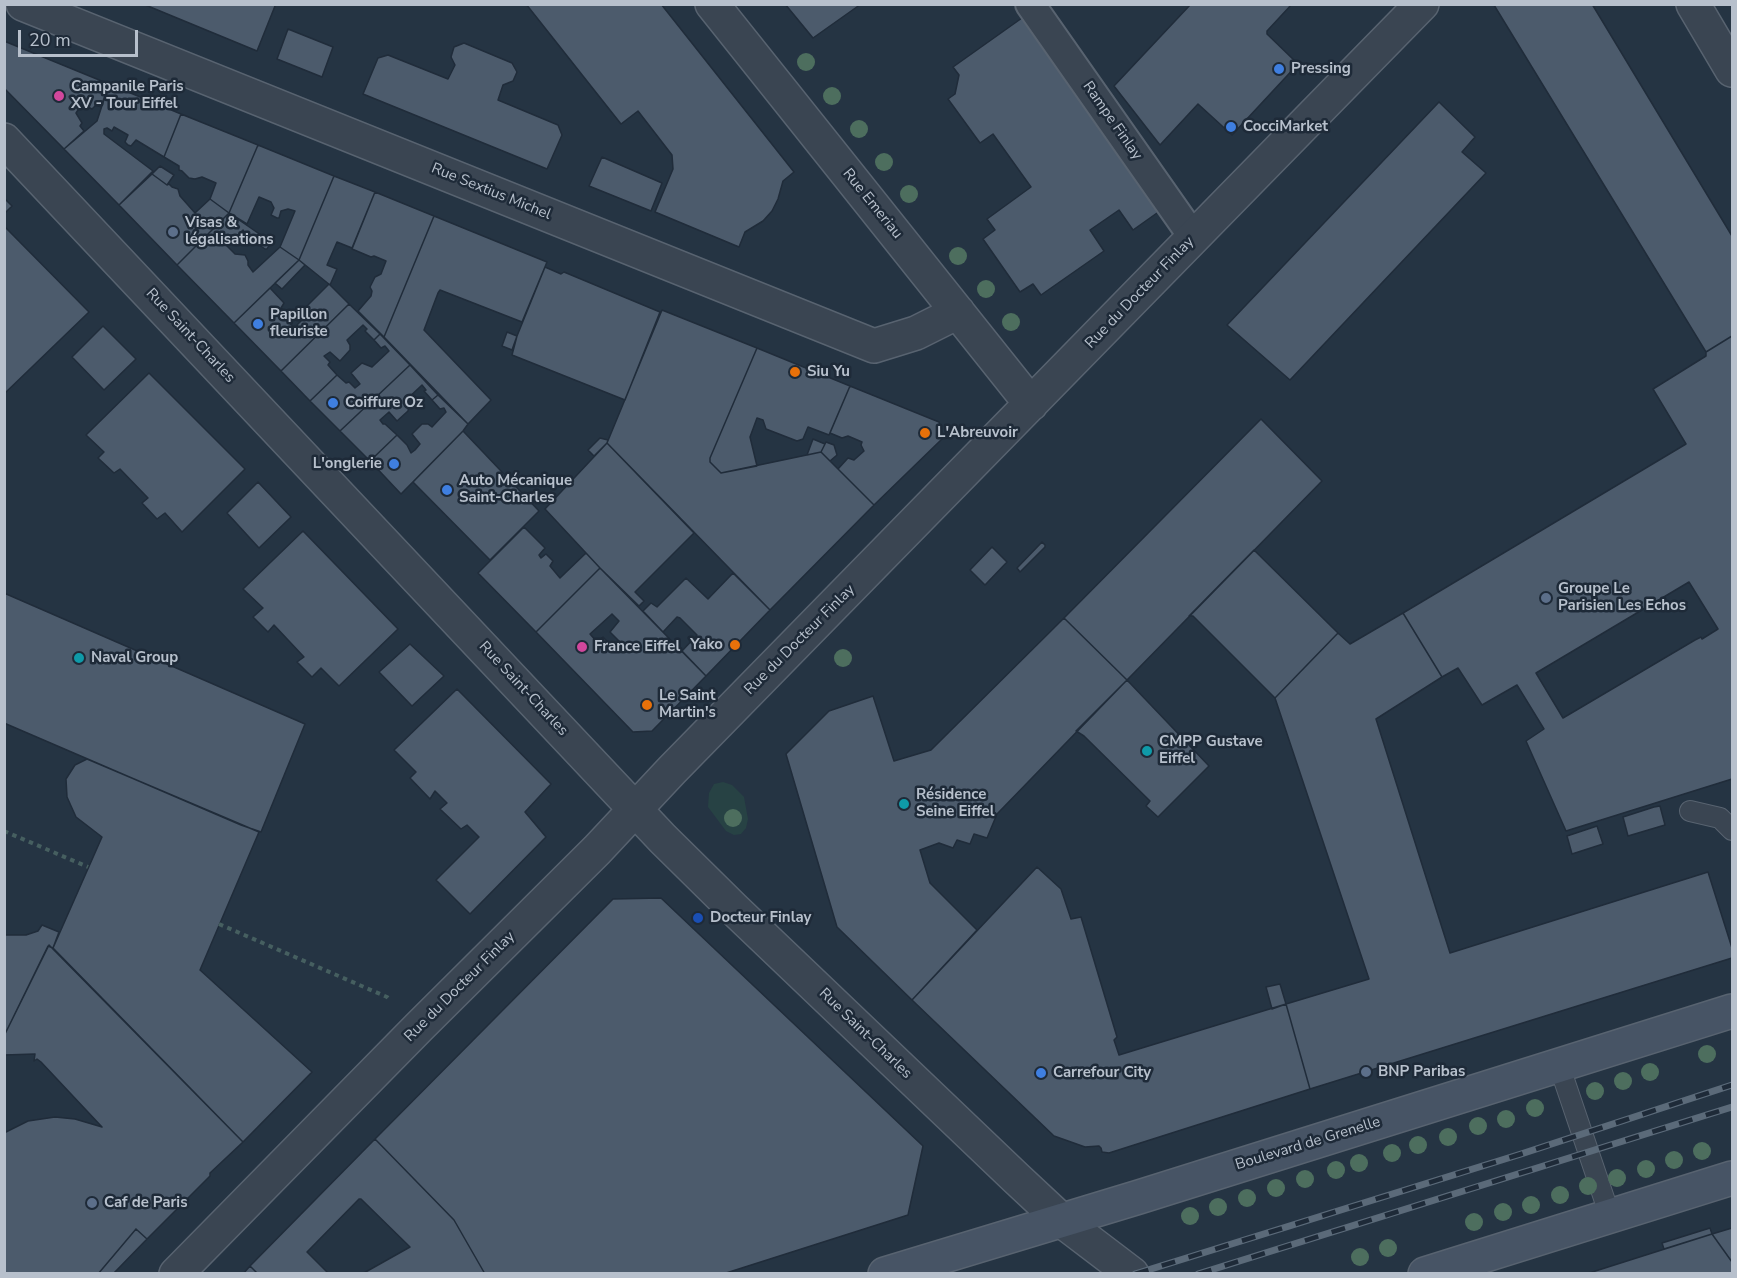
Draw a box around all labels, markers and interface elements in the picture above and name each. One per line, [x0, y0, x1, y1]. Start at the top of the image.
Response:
scale bar [21, 18, 141, 56]
text: 20 m [29, 28, 71, 52]
place label: Pressing [1291, 60, 1351, 78]
marker: Pressing [1272, 62, 1286, 76]
place label: Campanile Paris XV - Tour Eiffel [71, 78, 184, 113]
street label: Rampe Finlay [1078, 78, 1146, 164]
marker: Campanile Paris XV - Tour Eiffel [52, 89, 66, 103]
place label: CocciMarket [1243, 118, 1328, 136]
marker: CocciMarket [1224, 120, 1238, 134]
street label: Rue Sextius Michel [428, 160, 554, 224]
street label: Rue Emeriau [838, 165, 906, 243]
place label: Visas & légalisations [185, 214, 274, 249]
marker: Visas & légalisations [166, 225, 180, 239]
street label: Rue du Docteur Finlay [1082, 233, 1198, 353]
street label: Rue Saint-Charles [142, 285, 238, 387]
place label: Papillon fleuriste [270, 306, 328, 341]
marker: Papillon fleuriste [251, 317, 265, 331]
place label: Siu Yu [807, 363, 850, 381]
marker: Siu Yu [788, 365, 802, 379]
place label: Coiffure Oz [345, 394, 423, 412]
marker: Coiffure Oz [326, 396, 340, 410]
place label: L'Abreuvoir [937, 424, 1018, 442]
marker: L'Abreuvoir [918, 426, 932, 440]
place label: L'onglerie [313, 455, 382, 473]
marker: L'onglerie [387, 457, 401, 471]
place label: Auto Mécanique Saint-Charles [459, 472, 572, 507]
marker: Auto Mécanique Saint-Charles [440, 483, 454, 497]
place label: Groupe Le Parisien Les Echos [1558, 580, 1686, 615]
street label: Rue du Docteur Finlay [741, 581, 859, 699]
marker: Groupe Le Parisien Les Echos [1539, 591, 1553, 605]
place label: Yako [690, 636, 723, 654]
street label: Rue Saint-Charles [475, 638, 571, 740]
place label: France Eiffel [594, 638, 680, 656]
marker: Yako [728, 638, 742, 652]
marker: France Eiffel [575, 640, 589, 654]
place label: Naval Group [91, 649, 178, 667]
marker: Naval Group [72, 651, 86, 665]
place label: Le Saint Martin's [659, 687, 716, 722]
marker: Le Saint Martin's [640, 698, 654, 712]
place label: CMPP Gustave Eiffel [1159, 733, 1263, 768]
marker: CMPP Gustave Eiffel [1140, 744, 1154, 758]
place label: Résidence Seine Eiffel [916, 786, 994, 821]
marker: Résidence Seine Eiffel [897, 797, 911, 811]
place label: Docteur Finlay [710, 909, 811, 927]
marker: Docteur Finlay [691, 911, 705, 925]
street label: Rue du Docteur Finlay [401, 928, 519, 1046]
street label: Rue Saint-Charles [815, 985, 915, 1083]
place label: BNP Paribas [1378, 1063, 1465, 1081]
place label: Carrefour City [1053, 1064, 1151, 1082]
marker: BNP Paribas [1359, 1065, 1373, 1079]
marker: Carrefour City [1034, 1066, 1048, 1080]
street label: Boulevard de Grenelle [1233, 1113, 1383, 1175]
place label: Caf de Paris [104, 1194, 187, 1212]
marker: Caf de Paris [85, 1196, 99, 1210]

